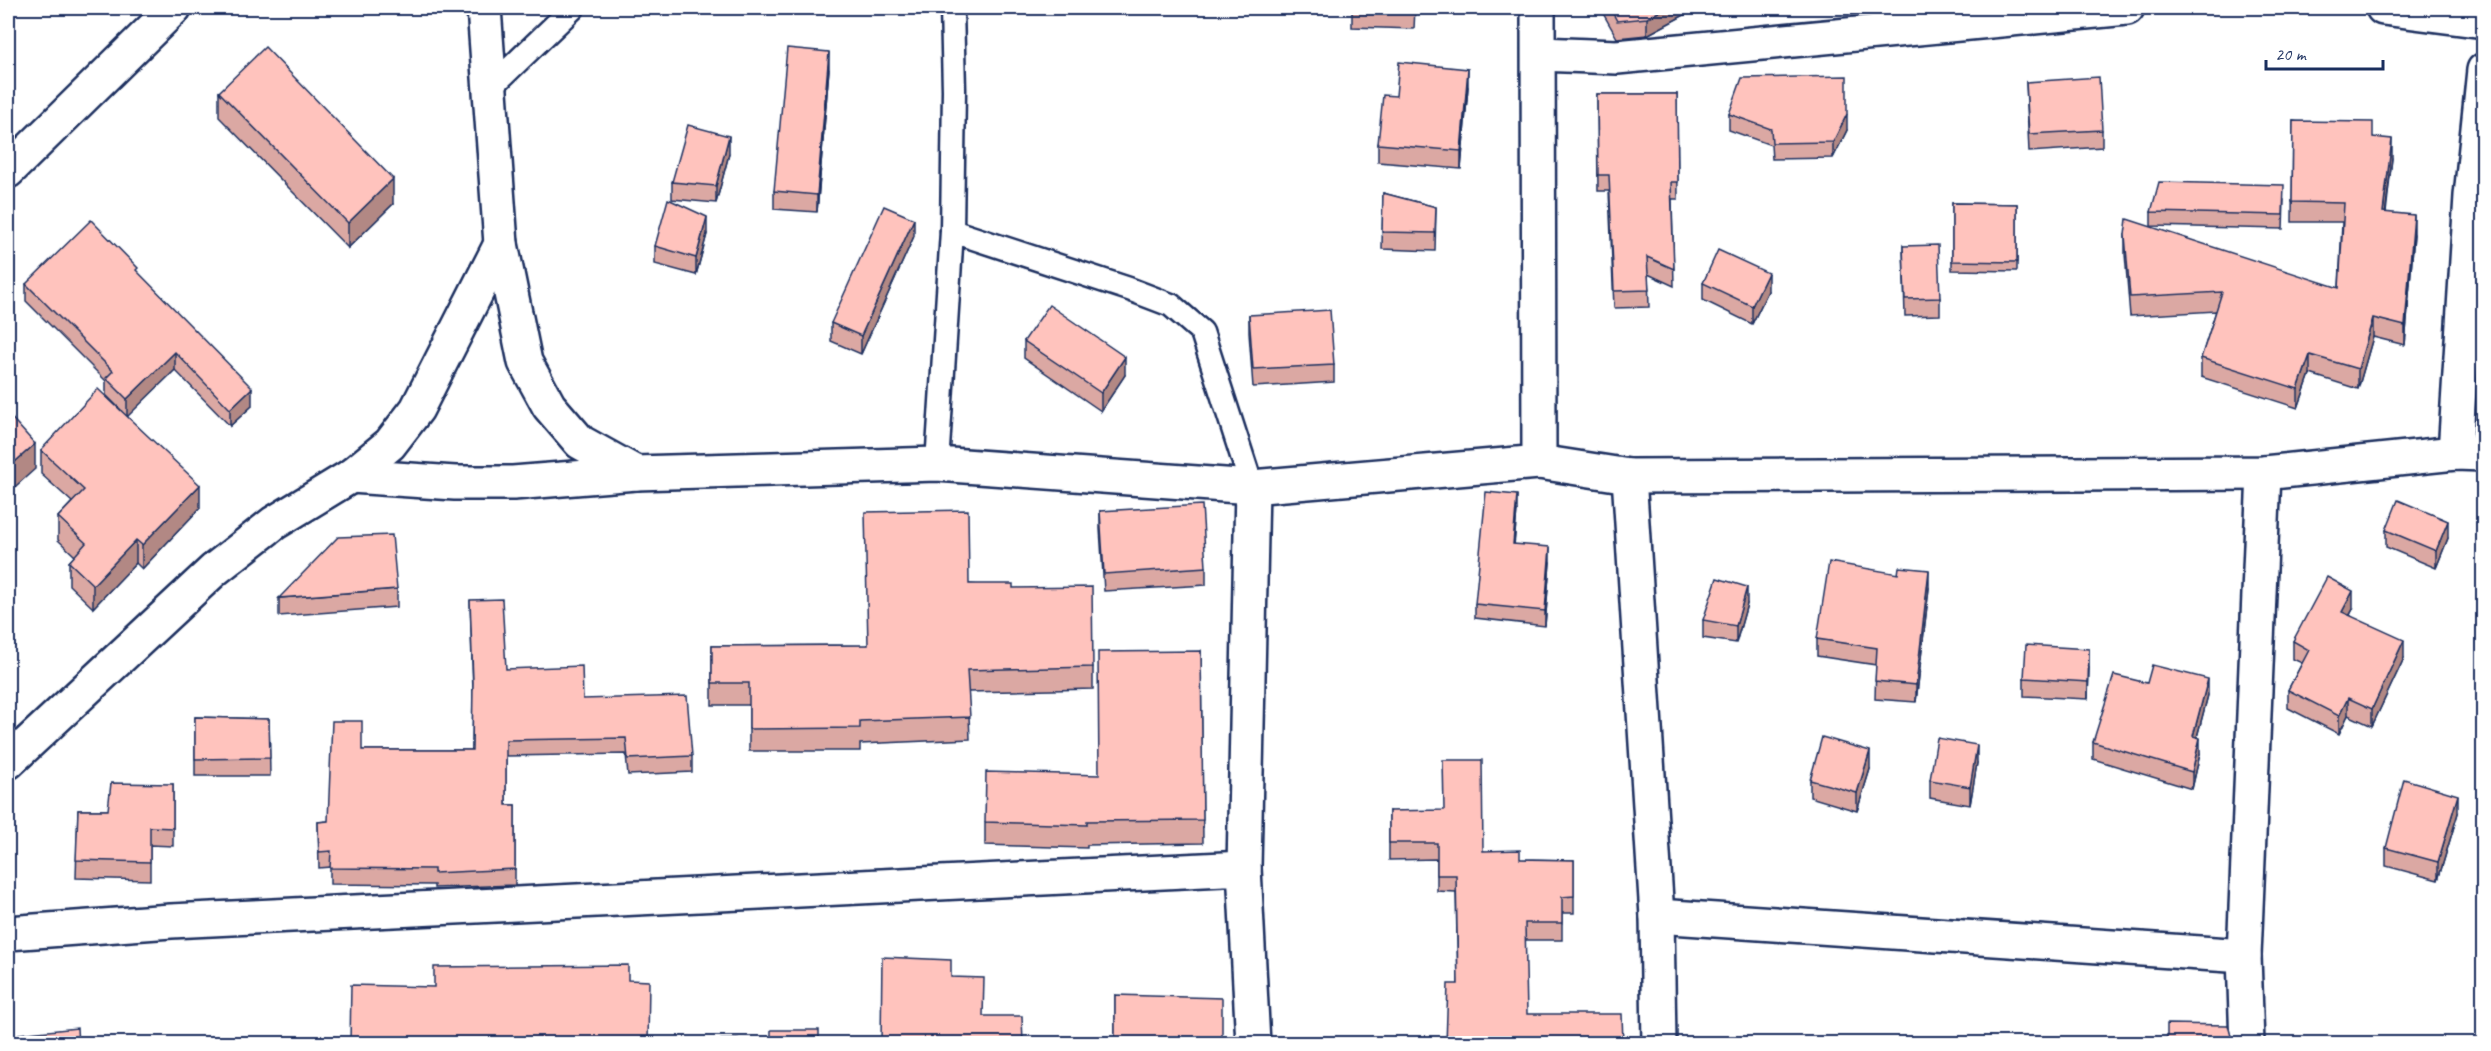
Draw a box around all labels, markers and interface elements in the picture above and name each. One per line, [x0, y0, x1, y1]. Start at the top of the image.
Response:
scale bar [2266, 33, 2383, 71]
text: 20 m [2275, 43, 2308, 65]

